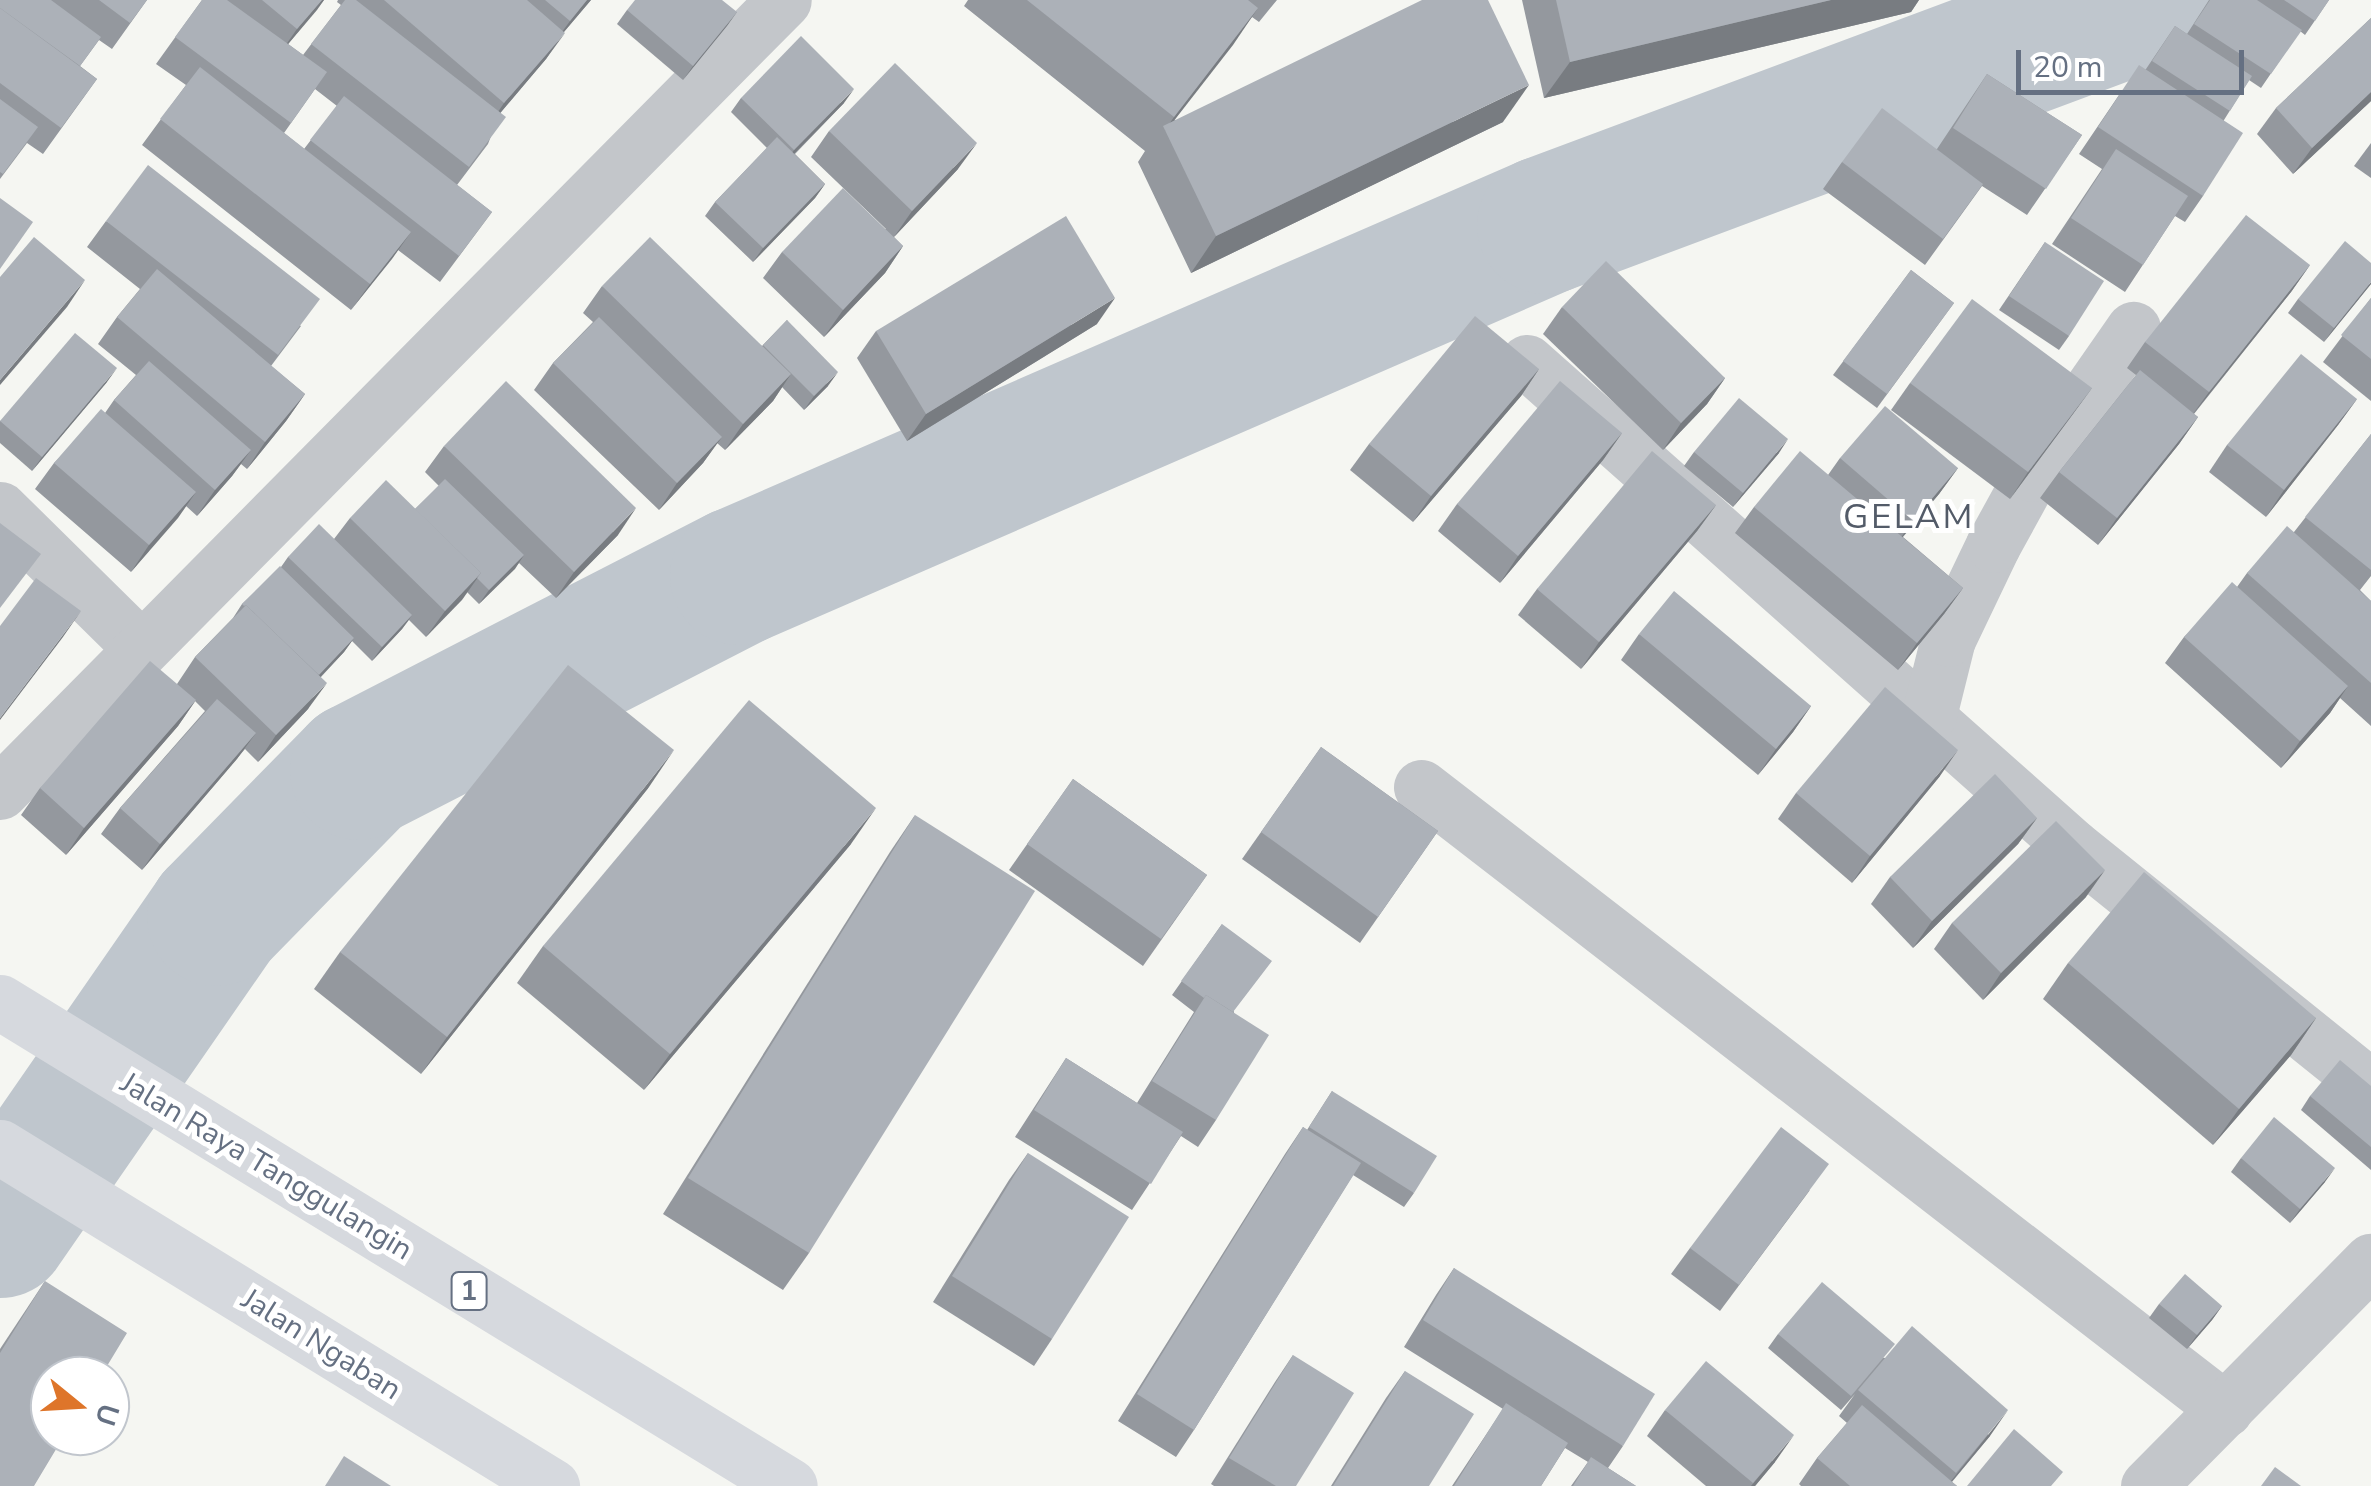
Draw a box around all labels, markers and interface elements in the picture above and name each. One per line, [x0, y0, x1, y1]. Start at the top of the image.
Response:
scale bar [2021, 30, 2248, 92]
text: 20 m [2033, 47, 2102, 88]
district label: GELAM [1843, 496, 1975, 538]
street label: Jalan Raya Tanggulangin [114, 1066, 418, 1268]
road number: 1 [449, 1268, 489, 1314]
street label: Jalan Ngaban [235, 1282, 407, 1408]
north arrow [30, 1356, 130, 1456]
text: U [85, 1399, 128, 1430]

